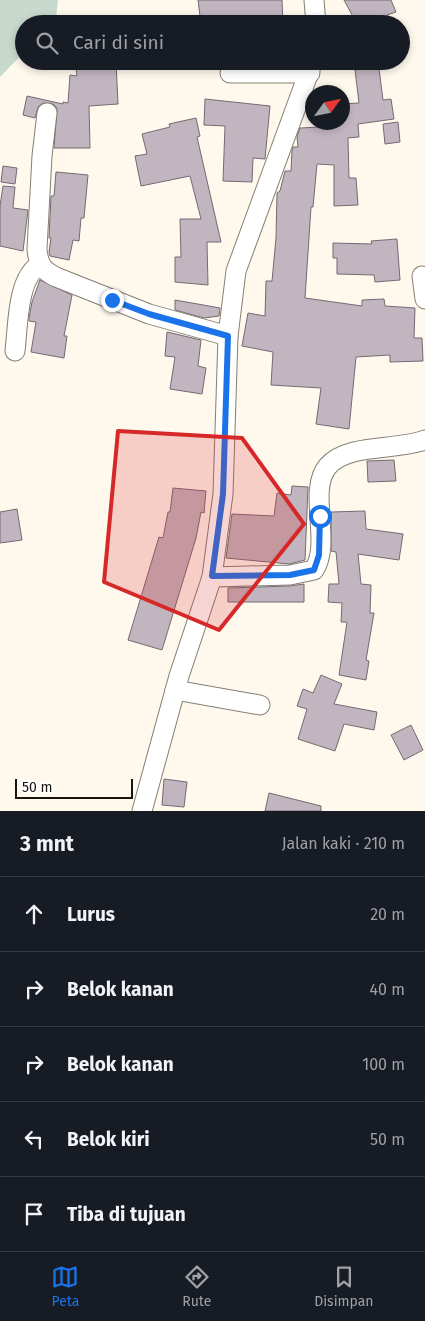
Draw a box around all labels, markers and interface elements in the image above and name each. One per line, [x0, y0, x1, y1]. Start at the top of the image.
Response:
search box [15, 15, 410, 70]
icon: search [33, 29, 61, 57]
text: Cari di sini [73, 31, 164, 54]
north arrow [305, 85, 350, 130]
route end [101, 289, 124, 312]
route start [309, 505, 332, 528]
scale bar [15, 776, 132, 799]
text: 50 m [22, 779, 53, 796]
text: 3 mnt [20, 831, 74, 857]
text: Jalan kaki · 210 m [282, 834, 405, 853]
icon: ahead [20, 900, 48, 928]
text: Lurus [67, 903, 115, 926]
text: 20 m [370, 905, 405, 924]
icon: right [20, 975, 48, 1003]
text: Belok kanan [67, 978, 174, 1001]
text: 40 m [370, 980, 405, 999]
icon: right [20, 1050, 48, 1078]
text: Belok kanan [67, 1053, 174, 1076]
text: 100 m [362, 1055, 405, 1074]
icon: left [20, 1125, 48, 1153]
text: Belok kiri [67, 1128, 150, 1151]
text: 50 m [370, 1130, 405, 1149]
icon: arrive [20, 1200, 48, 1228]
text: Tiba di tujuan [67, 1203, 186, 1226]
tab: Peta [51, 1263, 79, 1310]
tab: Rute [182, 1263, 211, 1310]
tab: Disimpan [314, 1263, 374, 1310]

